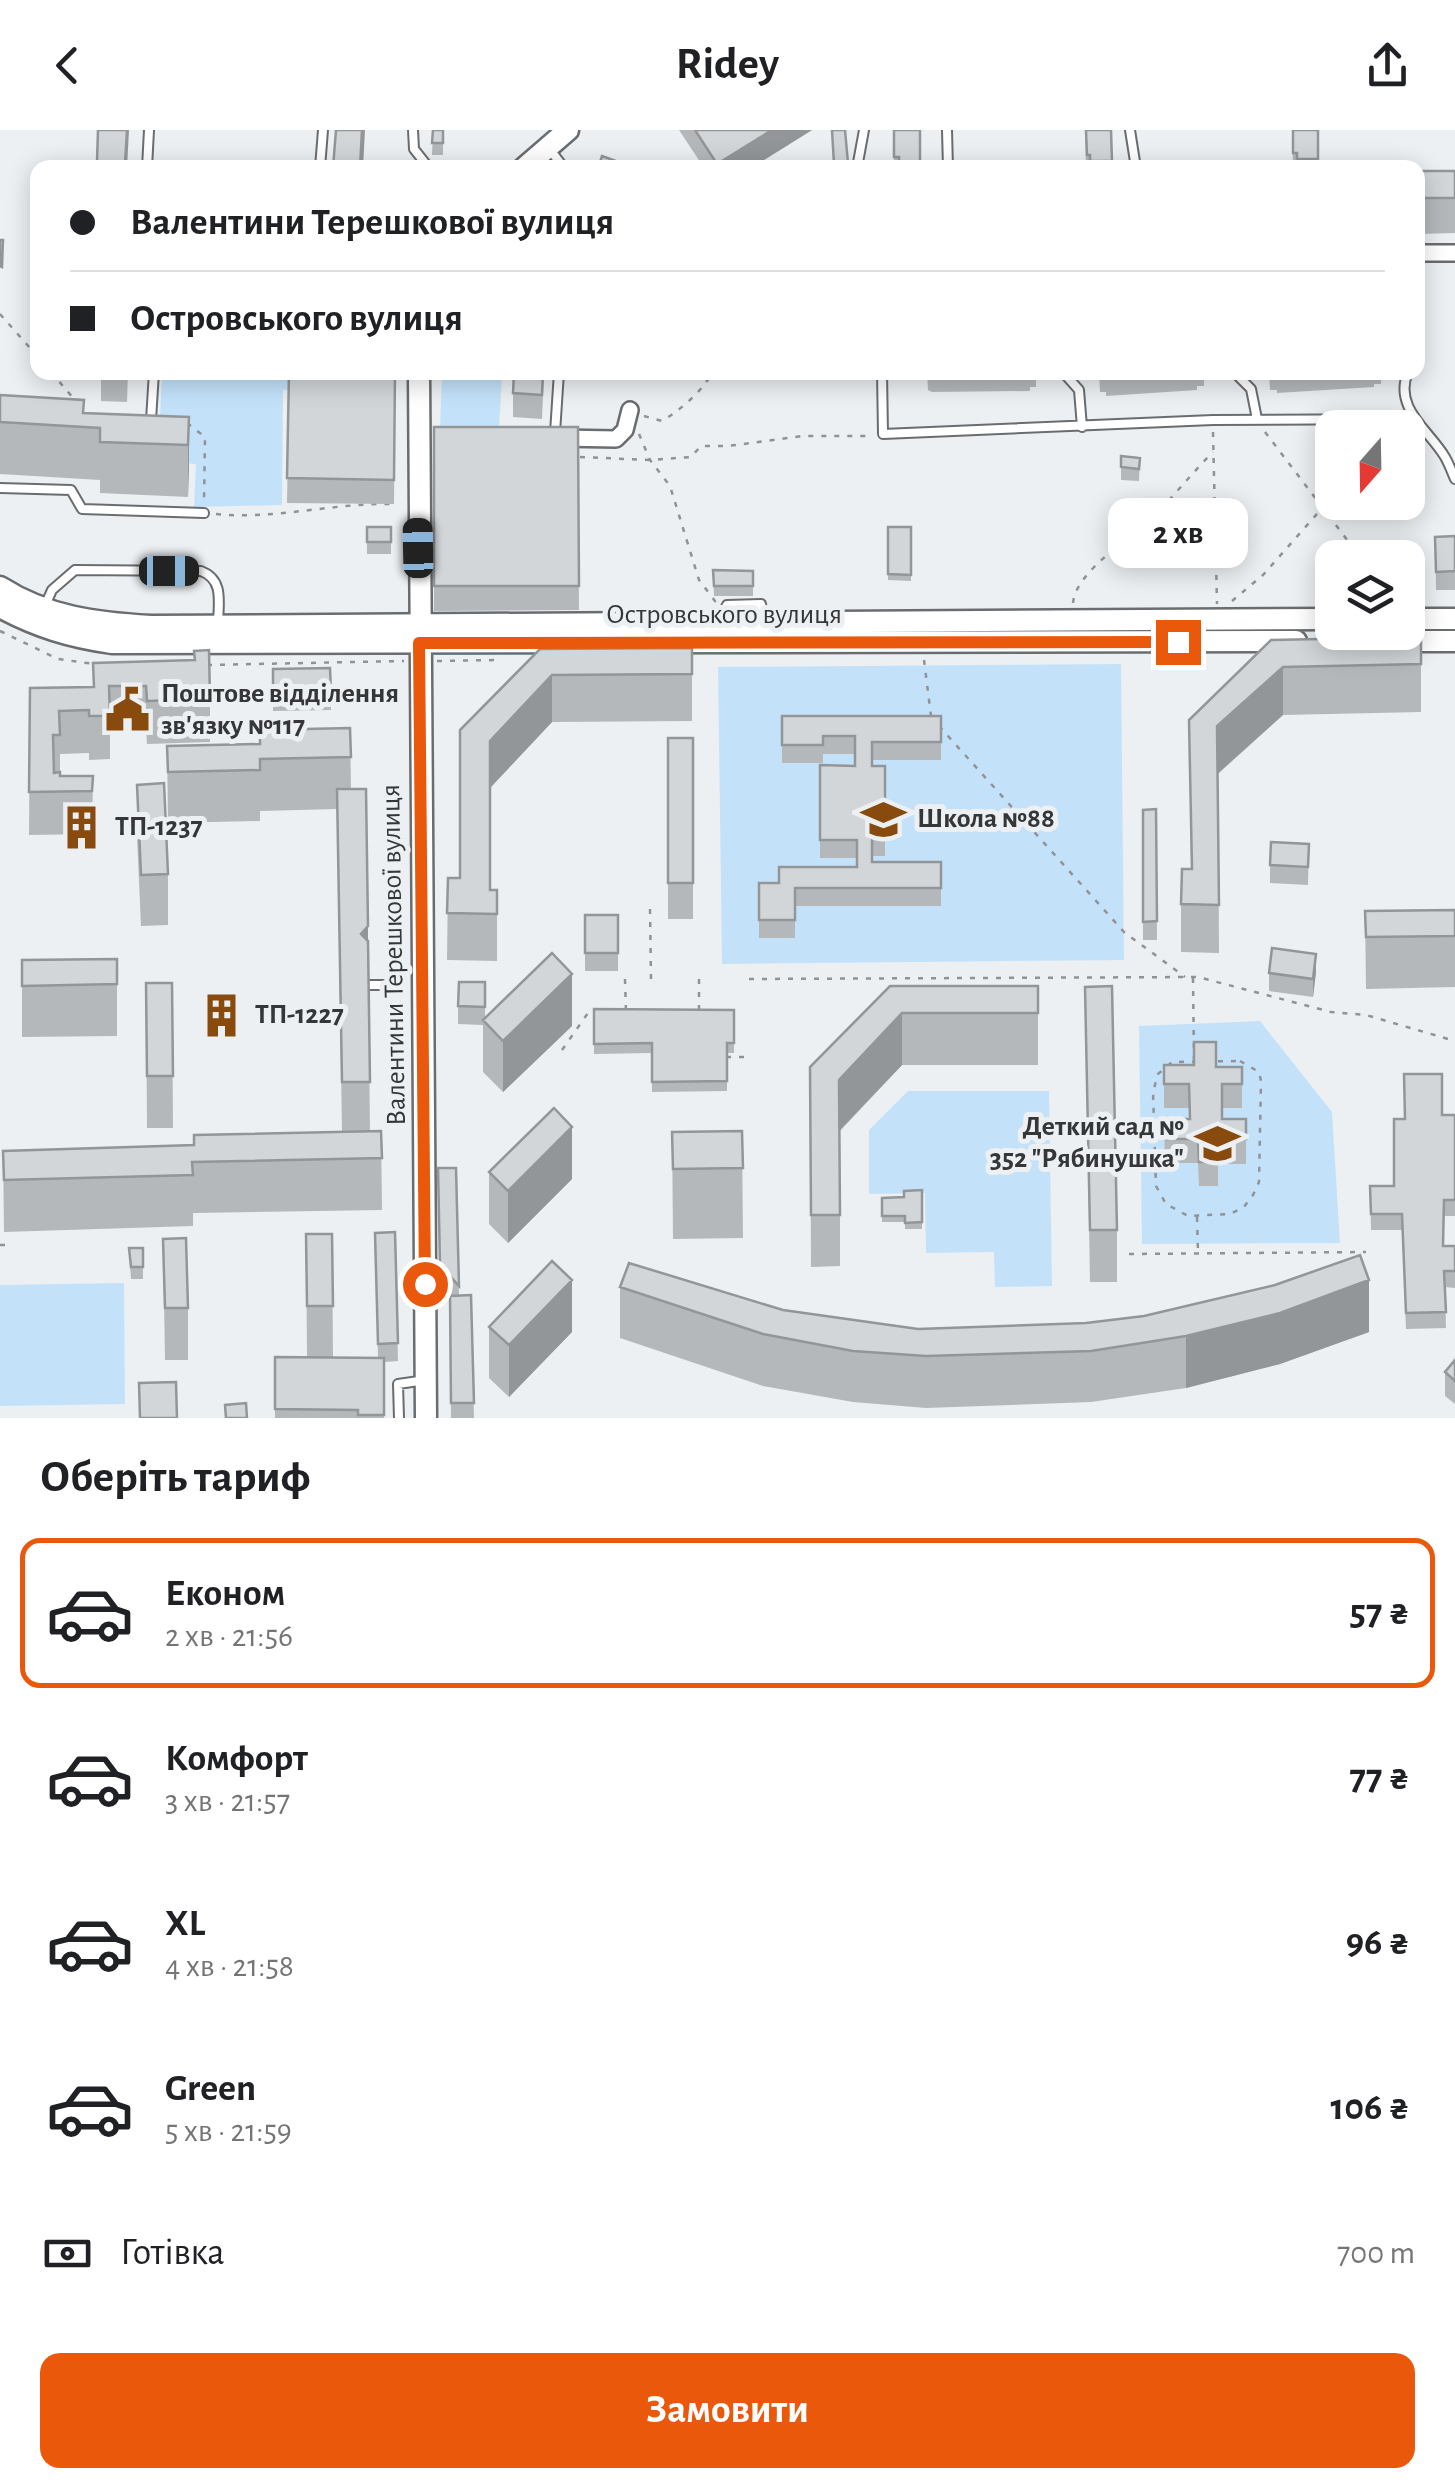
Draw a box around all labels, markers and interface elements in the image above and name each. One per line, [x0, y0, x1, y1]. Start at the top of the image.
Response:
icon: back [40, 38, 95, 93]
icon: share [1360, 38, 1415, 93]
text: Ridey [676, 42, 779, 87]
text: Валентини Терешкової вулиця [130, 204, 614, 242]
text: Островського вулиця [130, 300, 463, 338]
north arrow [1315, 410, 1425, 520]
map controls [1315, 410, 1425, 650]
callout: 2 хв [1108, 497, 1248, 567]
text: 2 хв [1153, 517, 1203, 549]
car [402, 518, 434, 578]
button: layers [1315, 540, 1425, 650]
car [139, 556, 199, 586]
street label: Островського вулиця [606, 601, 842, 629]
route end [1156, 620, 1201, 665]
place label: Поштове відділення зв'язку №117 [161, 680, 399, 740]
public building icon: Поштове відділення зв'язку №117 [104, 686, 152, 734]
street label: Валентини Терешкової вулиця [377, 784, 411, 1126]
school or university icon: Школа №88 [860, 795, 908, 843]
building icon: ТП-1237 [58, 803, 106, 851]
place label: Школа №88 [917, 805, 1055, 833]
place label: ТП-1237 [115, 813, 203, 841]
building icon: ТП-1227 [198, 991, 246, 1039]
place label: ТП-1227 [255, 1001, 344, 1029]
place label: Деткий сад № 352 "Рябинушка" [990, 1113, 1184, 1173]
school or university icon: Деткий сад № 352 "Рябинушка" [1193, 1119, 1241, 1167]
route start [403, 1262, 448, 1307]
text: Оберіть тариф [40, 1455, 310, 1500]
icon: car [45, 1568, 135, 1658]
text: Економ [165, 1575, 285, 1613]
text: 57 ₴ [1350, 1594, 1410, 1632]
text: 2 хв · 21:56 [165, 1620, 293, 1652]
icon: car [45, 1733, 135, 1823]
text: Комфорт [165, 1740, 308, 1778]
text: 77 ₴ [1350, 1759, 1410, 1797]
text: 3 хв · 21:57 [165, 1785, 290, 1817]
icon: car [45, 1898, 135, 1988]
text: XL [165, 1905, 205, 1943]
text: 96 ₴ [1346, 1924, 1410, 1962]
text: 4 хв · 21:58 [165, 1950, 294, 1982]
icon: car [45, 2063, 135, 2153]
text: Green [165, 2070, 256, 2108]
text: 106 ₴ [1331, 2089, 1410, 2127]
text: 5 хв · 21:59 [165, 2115, 292, 2147]
icon: cash [40, 2226, 95, 2281]
text: Готівка [120, 2234, 225, 2272]
text: 700 m [1337, 2237, 1415, 2269]
button: Замовити [40, 2353, 1415, 2468]

